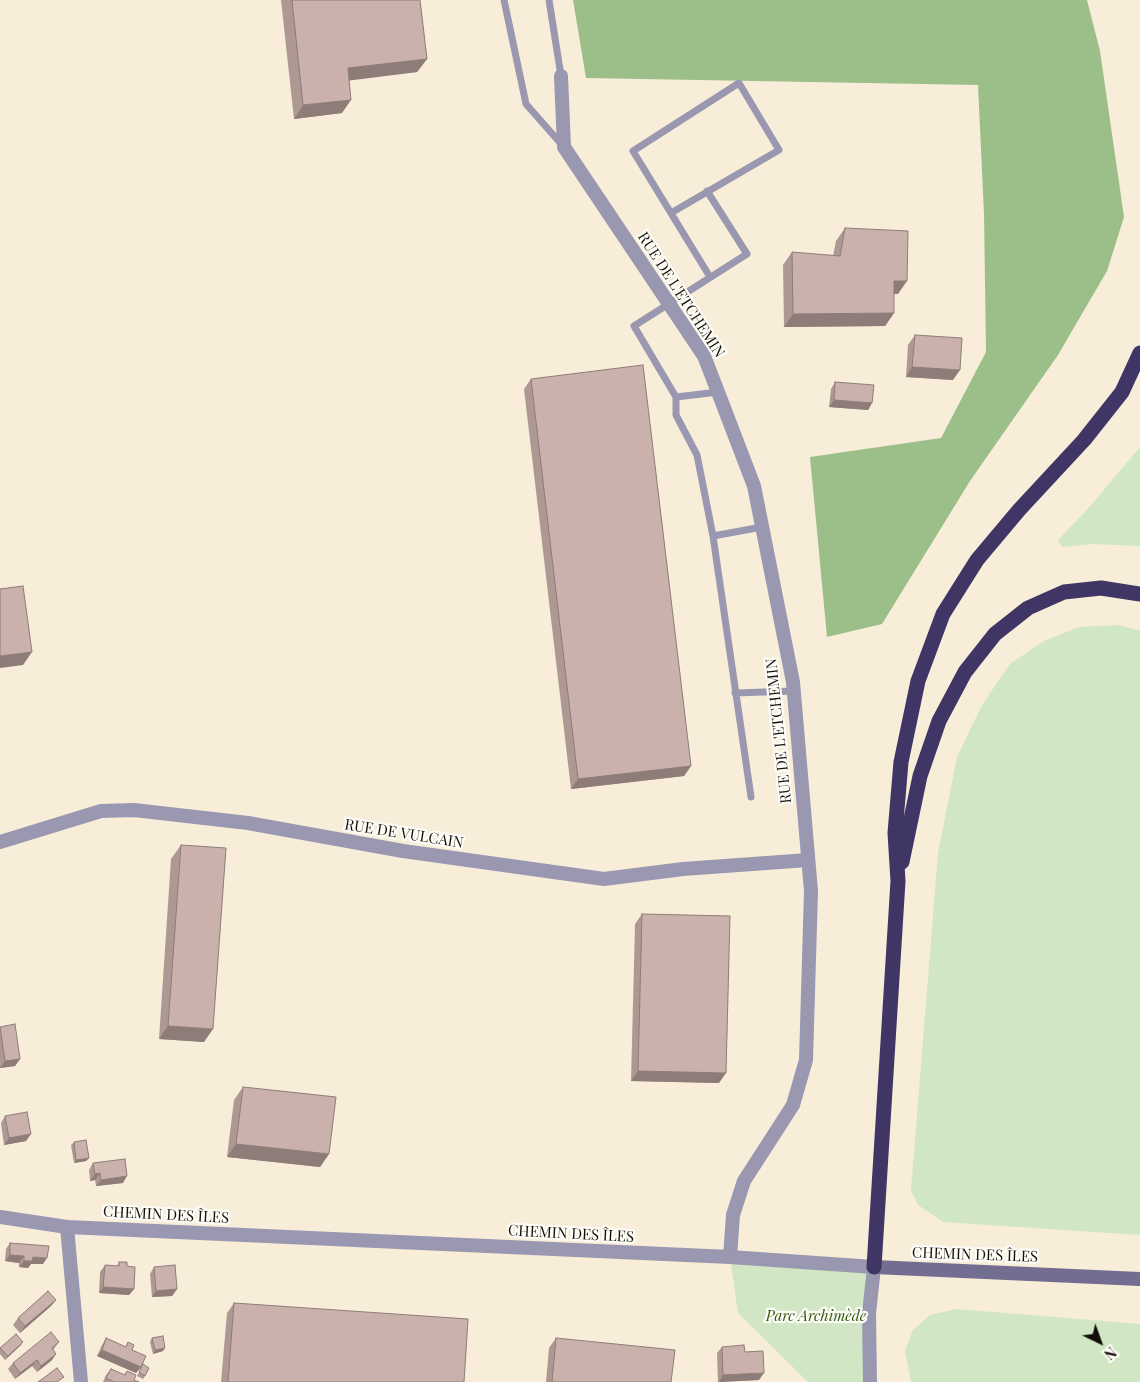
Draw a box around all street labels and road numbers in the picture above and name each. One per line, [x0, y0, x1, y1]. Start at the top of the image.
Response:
street label: RUE DE L'ETCHEMIN [634, 229, 728, 361]
street label: RUE DE L'ETCHEMIN [762, 657, 796, 805]
street label: RUE DE VULCAIN [343, 816, 465, 852]
street label: CHEMIN DES ÎLES [103, 1203, 229, 1227]
street label: CHEMIN DES ÎLES [508, 1222, 634, 1246]
street label: CHEMIN DES ÎLES [912, 1244, 1038, 1266]

